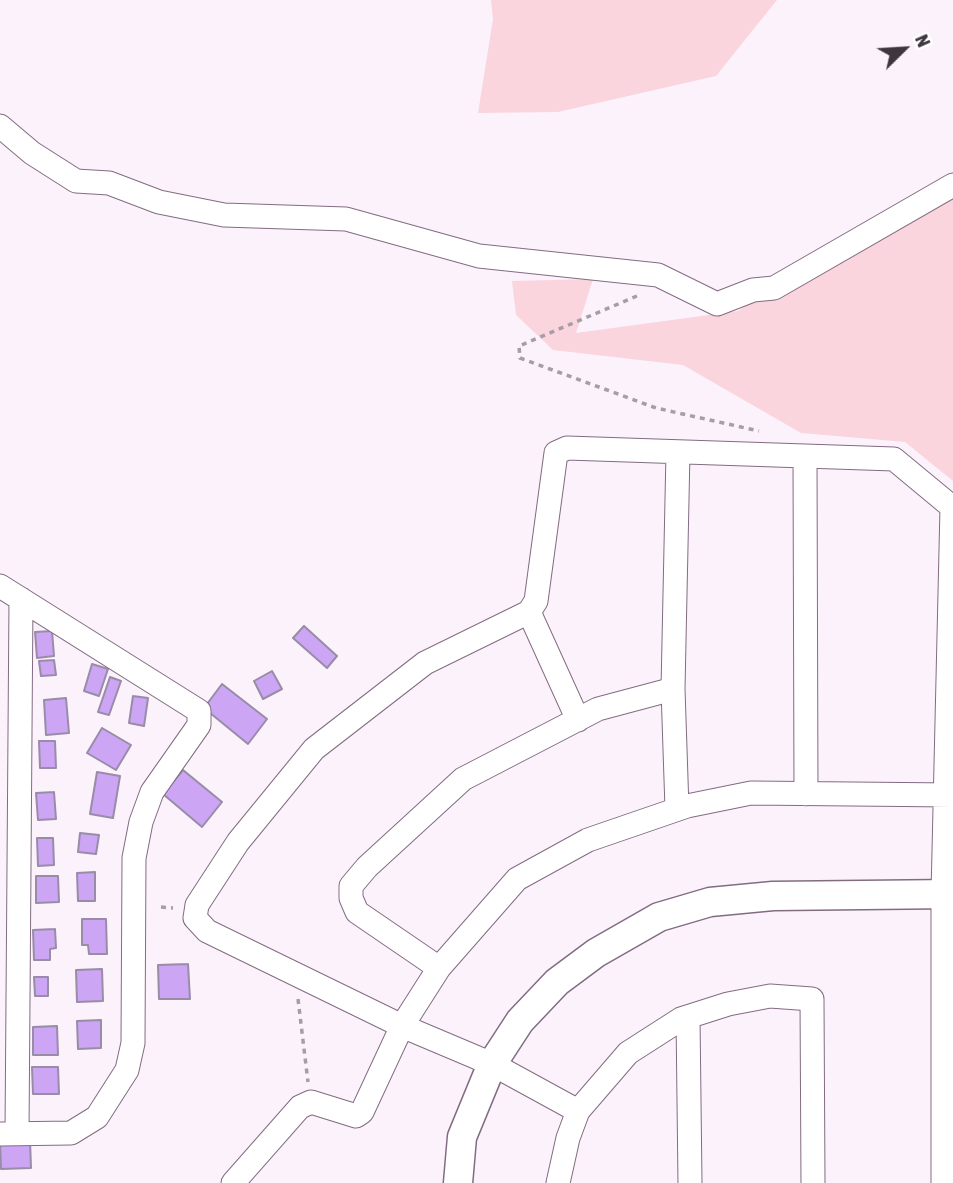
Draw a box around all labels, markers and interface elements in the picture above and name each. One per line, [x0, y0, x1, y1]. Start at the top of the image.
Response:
north arrow [869, 14, 939, 84]
text: N [911, 31, 936, 50]

